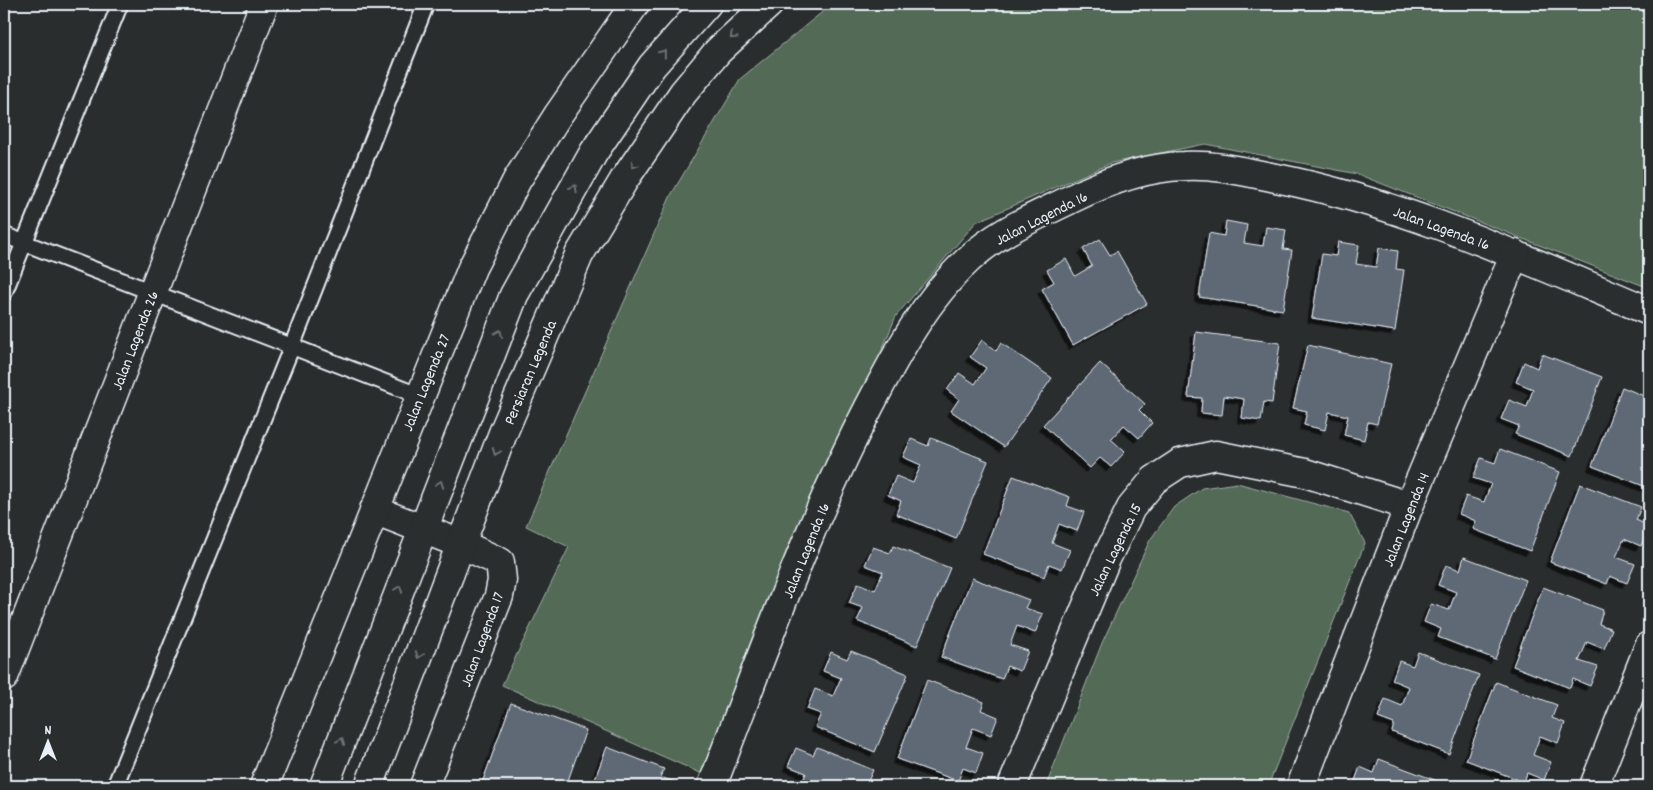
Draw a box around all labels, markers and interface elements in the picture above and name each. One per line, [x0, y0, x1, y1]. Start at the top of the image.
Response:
one-way arrow [730, 30, 739, 39]
one-way arrow [658, 50, 666, 59]
one-way arrow [631, 159, 640, 169]
one-way arrow [567, 185, 577, 194]
street label: Jalan Lagenda 16 [992, 186, 1093, 252]
street label: Jalan Lagenda 16 [1390, 201, 1493, 258]
street label: Jalan Lagenda 26 [107, 288, 166, 394]
street label: Persiaran Legenda [499, 317, 564, 429]
one-way arrow [493, 329, 504, 338]
street label: Jalan Lagenda 27 [397, 331, 457, 435]
one-way arrow [492, 448, 502, 456]
street label: Jalan Lagenda 14 [1378, 469, 1437, 571]
one-way arrow [433, 480, 444, 489]
street label: Jalan Lagenda 16 [778, 500, 837, 602]
street label: Jalan Lagenda 15 [1084, 500, 1149, 600]
one-way arrow [393, 585, 404, 594]
street label: Jalan Lagenda 17 [456, 589, 511, 691]
one-way arrow [415, 650, 425, 658]
north arrow [22, 718, 72, 768]
text: N [45, 721, 52, 741]
one-way arrow [335, 737, 345, 746]

